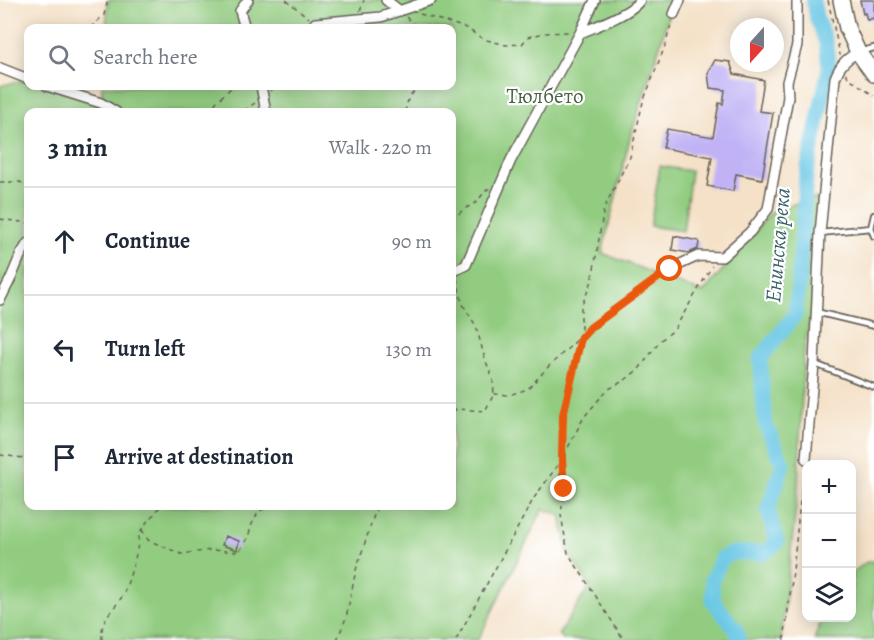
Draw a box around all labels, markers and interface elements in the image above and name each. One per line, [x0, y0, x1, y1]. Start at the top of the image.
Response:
north arrow [730, 18, 784, 72]
search box [24, 24, 456, 90]
icon: search [45, 41, 78, 74]
text: Search here [93, 42, 198, 72]
park label: Тюлбето [506, 82, 584, 110]
text: 3 min [48, 130, 108, 165]
text: Walk · 220 m [329, 134, 432, 161]
water label: Енинска река [758, 186, 798, 304]
icon: ahead [48, 225, 81, 258]
text: Continue [105, 226, 190, 256]
text: 90 m [392, 228, 432, 255]
route start [656, 255, 682, 281]
icon: left [48, 333, 81, 366]
text: Turn left [105, 334, 185, 364]
text: 130 m [386, 336, 432, 363]
icon: arrive [48, 441, 81, 474]
text: Arrive at destination [105, 442, 294, 472]
map controls [802, 460, 856, 622]
button: + [802, 460, 856, 514]
route end [550, 475, 576, 501]
button: − [802, 514, 856, 568]
button: layers [802, 568, 856, 622]

